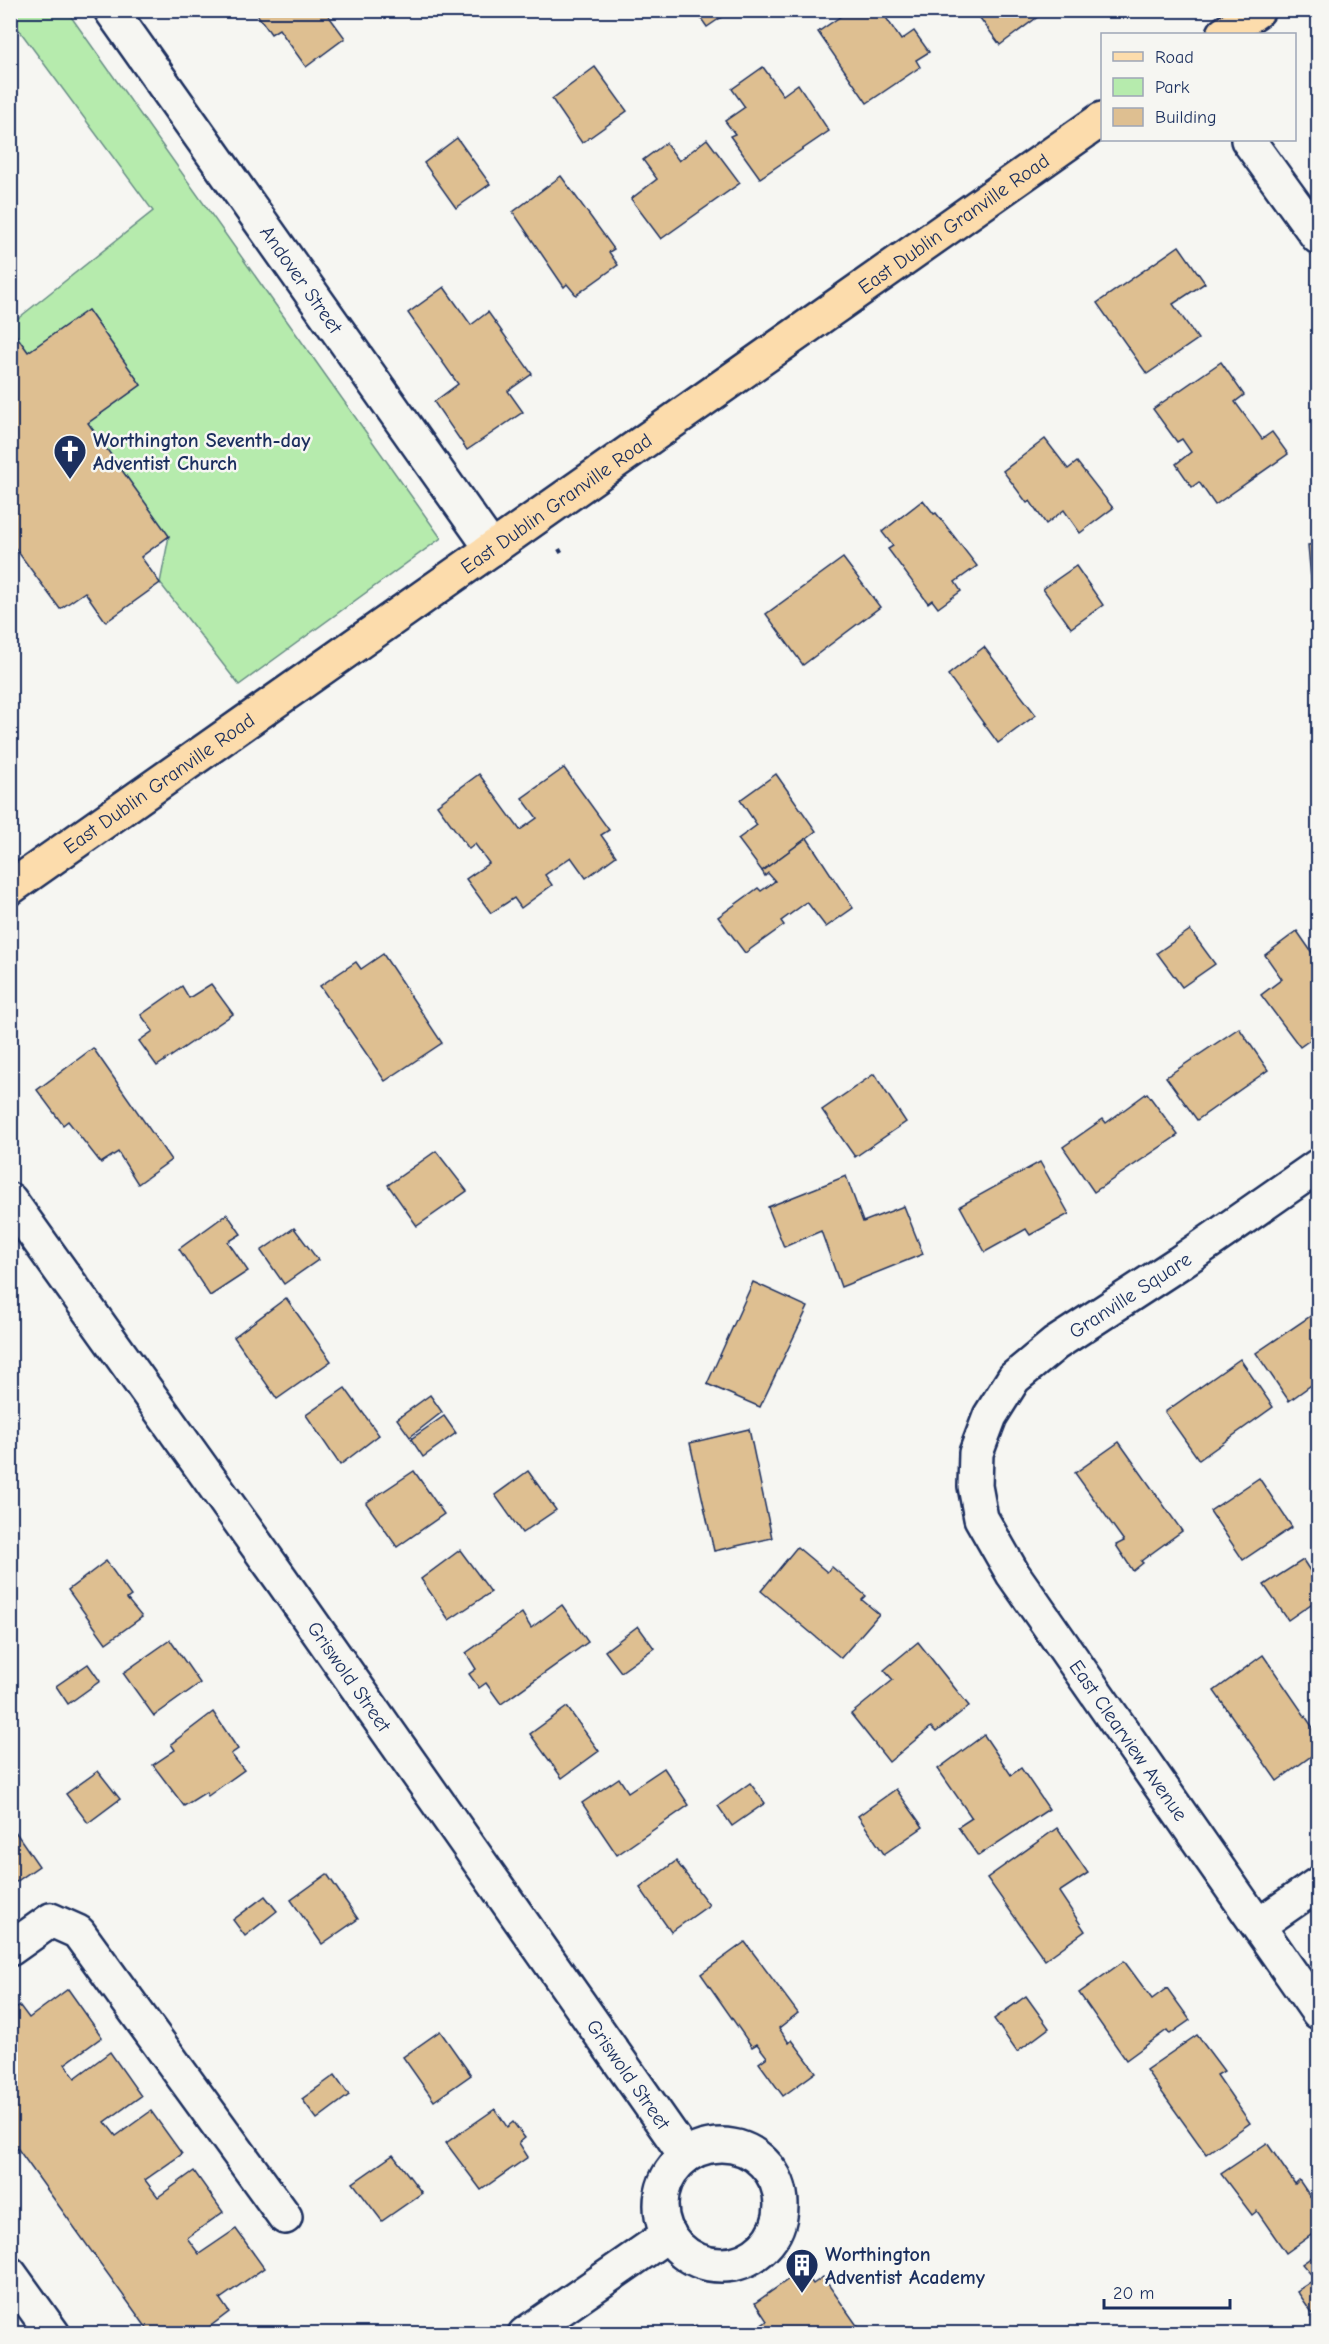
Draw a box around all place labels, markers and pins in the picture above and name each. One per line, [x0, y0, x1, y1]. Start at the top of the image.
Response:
place label: Worthington Seventh-day Adventist Church [93, 429, 311, 475]
church icon: Worthington Seventh-day Adventist Church [52, 433, 88, 480]
place label: Worthington Adventist Academy [825, 2243, 986, 2289]
building icon: Worthington Adventist Academy [784, 2247, 820, 2294]

